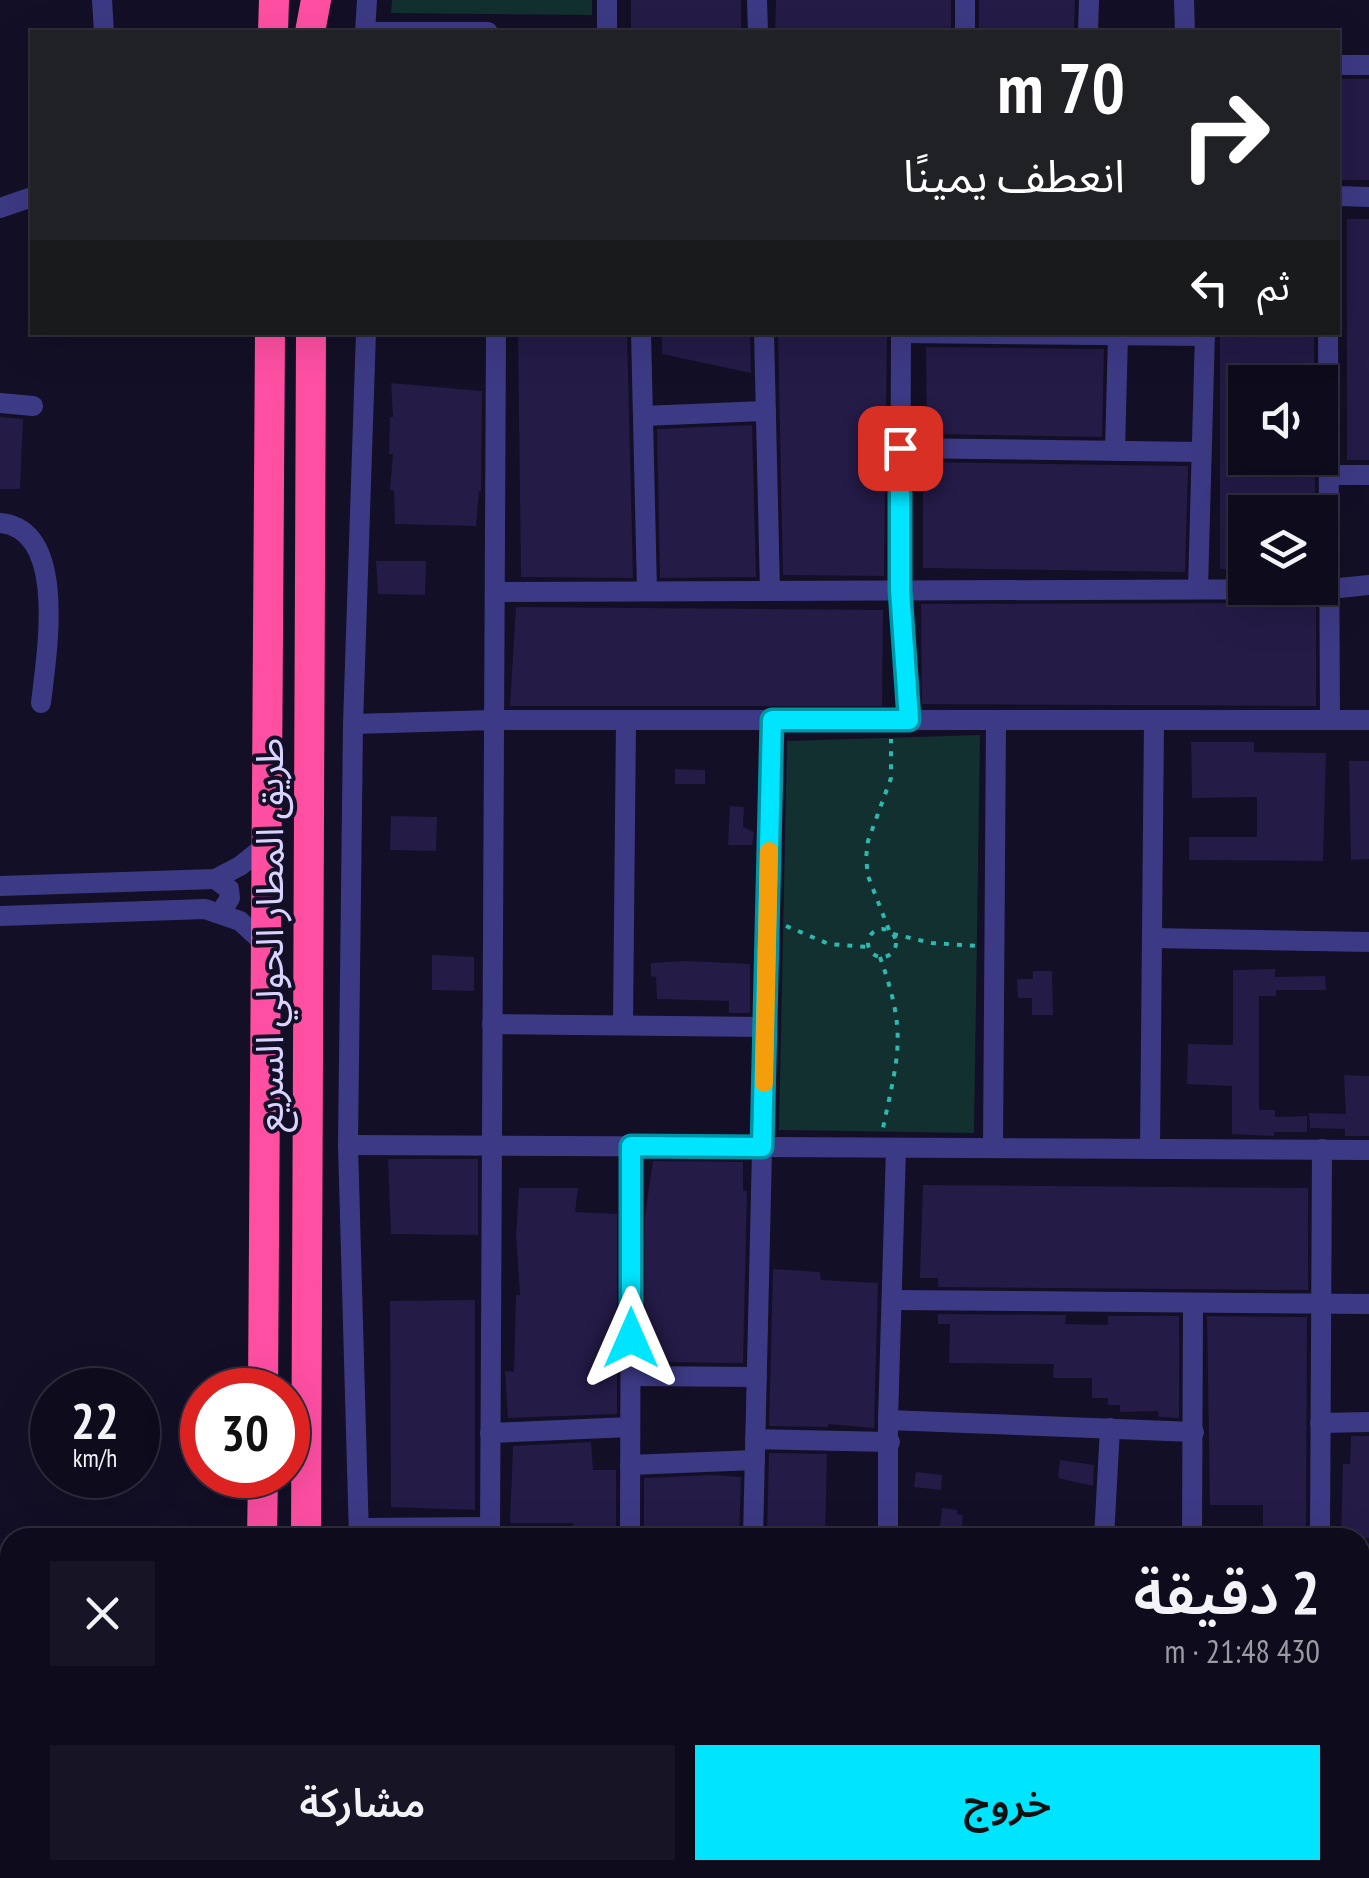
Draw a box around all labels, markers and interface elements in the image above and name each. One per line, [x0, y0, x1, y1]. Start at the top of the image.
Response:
text: 70 m [997, 42, 1125, 132]
icon: right [1160, 70, 1290, 200]
text: انعطف يمينًا [903, 146, 1125, 204]
icon: left [1182, 260, 1237, 315]
text: ثم [1257, 261, 1290, 310]
map controls [1228, 365, 1338, 605]
button: sound [1228, 365, 1338, 475]
pin [858, 406, 943, 491]
icon: arrive [873, 421, 928, 476]
button: layers [1228, 495, 1338, 605]
street label: طريق المطار الحولي السريع [244, 738, 298, 1132]
position arrow [579, 1286, 683, 1390]
speed limit sign: 30 [180, 1368, 310, 1498]
text: 22 [71, 1388, 119, 1453]
text: km/h [73, 1442, 117, 1474]
text: 2 دقيقة [1133, 1553, 1320, 1631]
button: close [50, 1561, 155, 1666]
text: 430 m · 21:48 [1165, 1630, 1320, 1672]
button: مشاركة [50, 1745, 675, 1860]
button: خروج [695, 1745, 1320, 1860]

